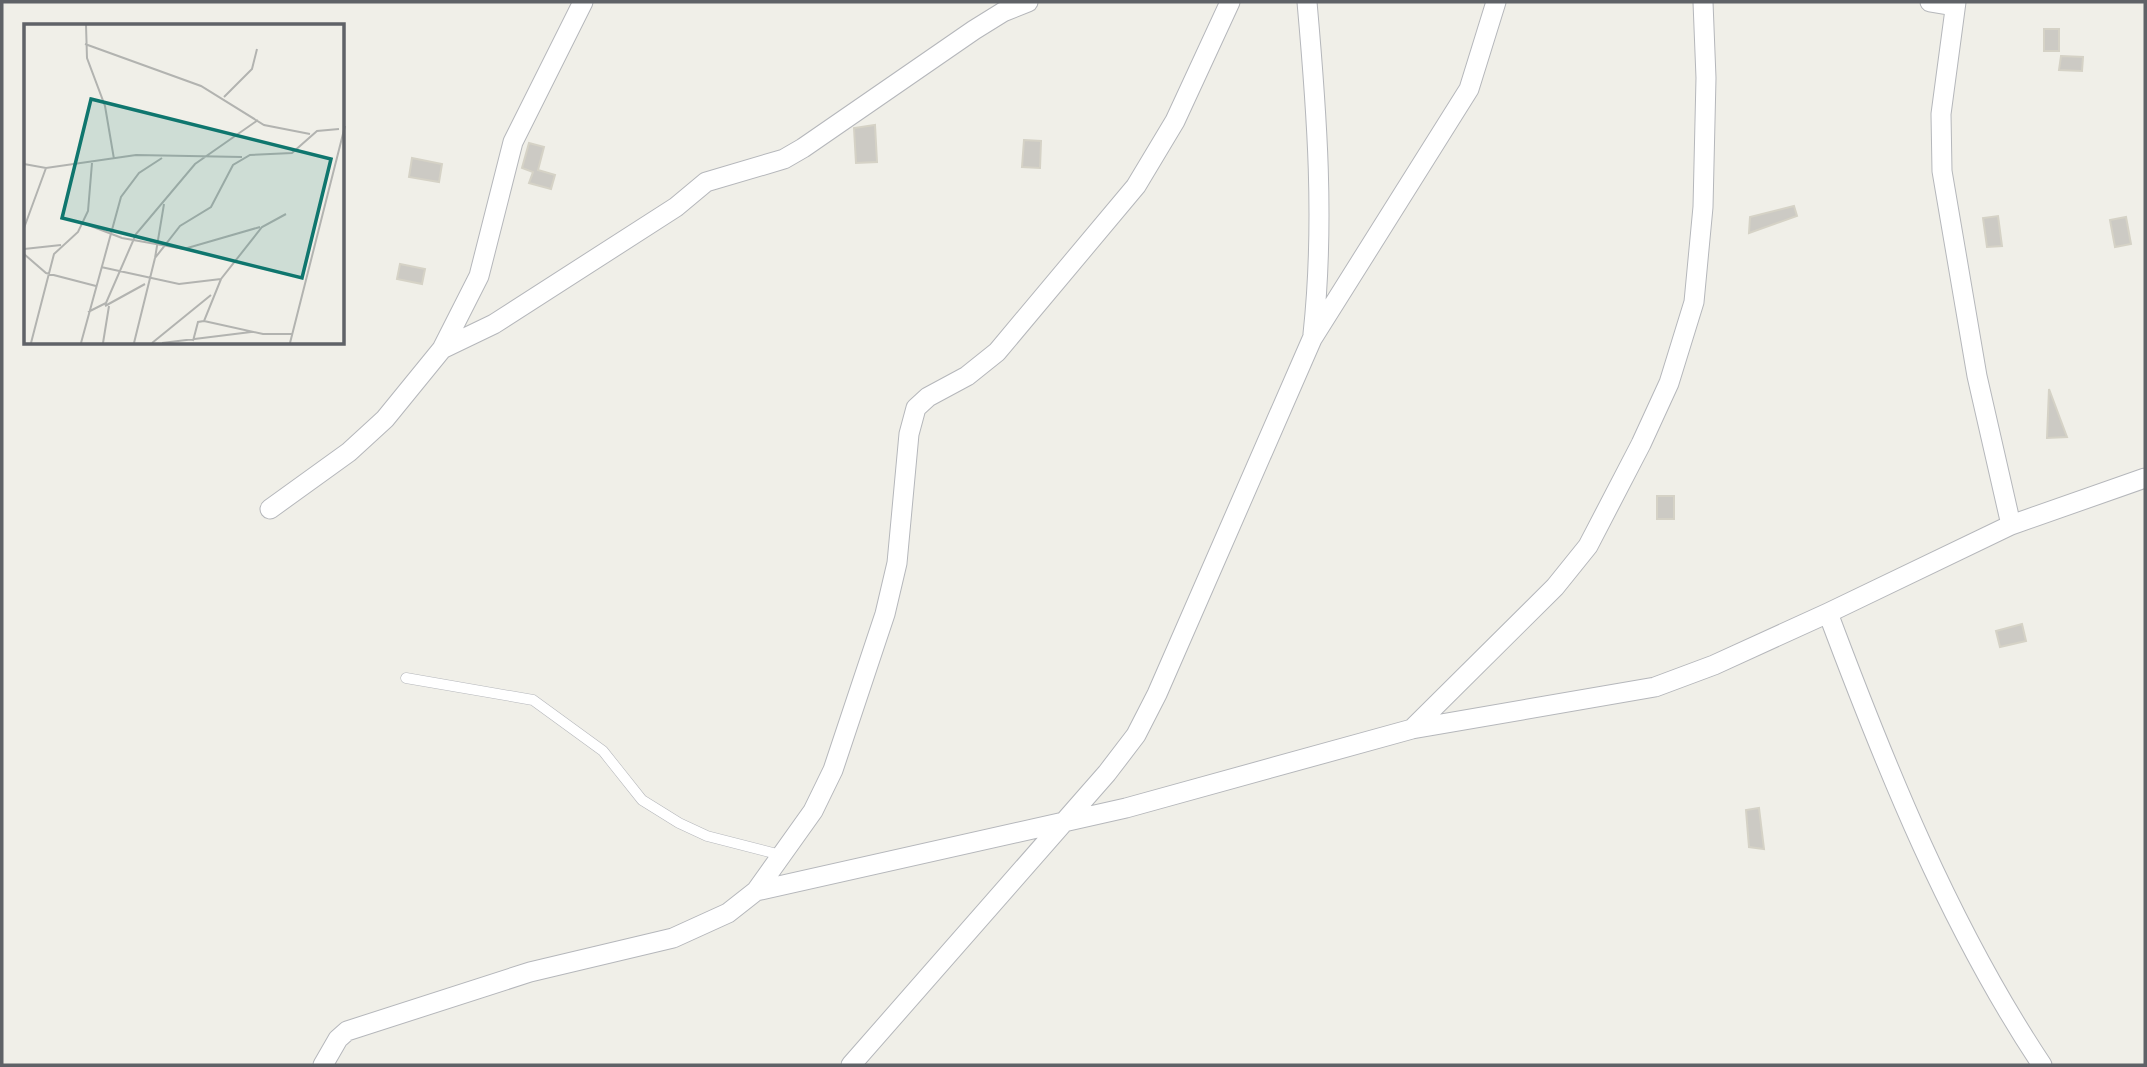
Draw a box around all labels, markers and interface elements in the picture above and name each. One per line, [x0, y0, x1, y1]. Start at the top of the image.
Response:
inset map [24, 24, 345, 345]

